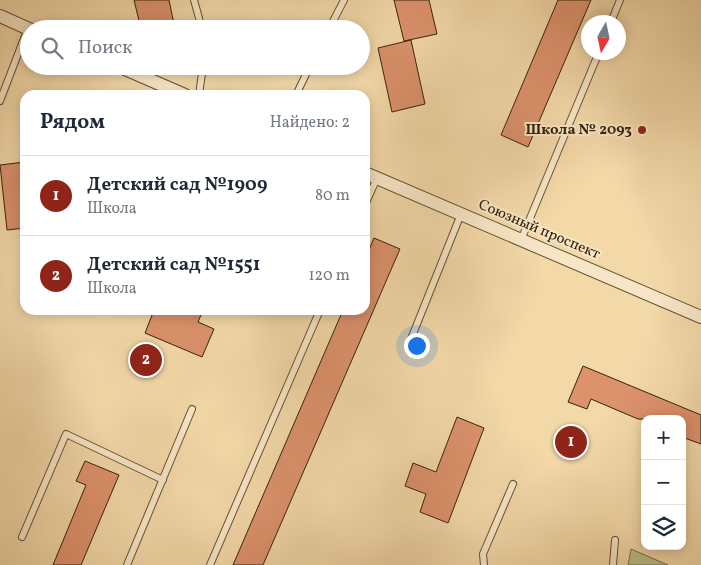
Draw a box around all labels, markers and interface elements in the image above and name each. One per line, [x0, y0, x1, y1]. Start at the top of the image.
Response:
north arrow [581, 15, 626, 60]
search box [20, 20, 370, 75]
icon: search [38, 34, 66, 62]
text: Поиск [78, 35, 132, 61]
text: Рядом [40, 108, 105, 137]
text: Найдено: 2 [270, 112, 350, 134]
place label: Школа № 2093 [525, 120, 632, 141]
marker: Школа № 2093 [636, 124, 648, 136]
text: Детский сад №1909 [87, 172, 267, 198]
text: 1 [53, 185, 59, 207]
text: 80 m [315, 185, 350, 207]
street label: Союзный проспект [475, 195, 604, 265]
text: Школа [87, 198, 137, 220]
text: Детский сад №1551 [87, 252, 260, 278]
text: 2 [52, 265, 60, 287]
text: 120 m [308, 265, 350, 287]
text: Школа [87, 278, 137, 300]
your location [404, 333, 430, 359]
pin: 2 [130, 341, 162, 379]
map controls [641, 415, 686, 550]
button: + [641, 415, 686, 460]
pin: 1 [555, 423, 587, 461]
button: − [641, 460, 686, 505]
button: layers [641, 505, 686, 550]

